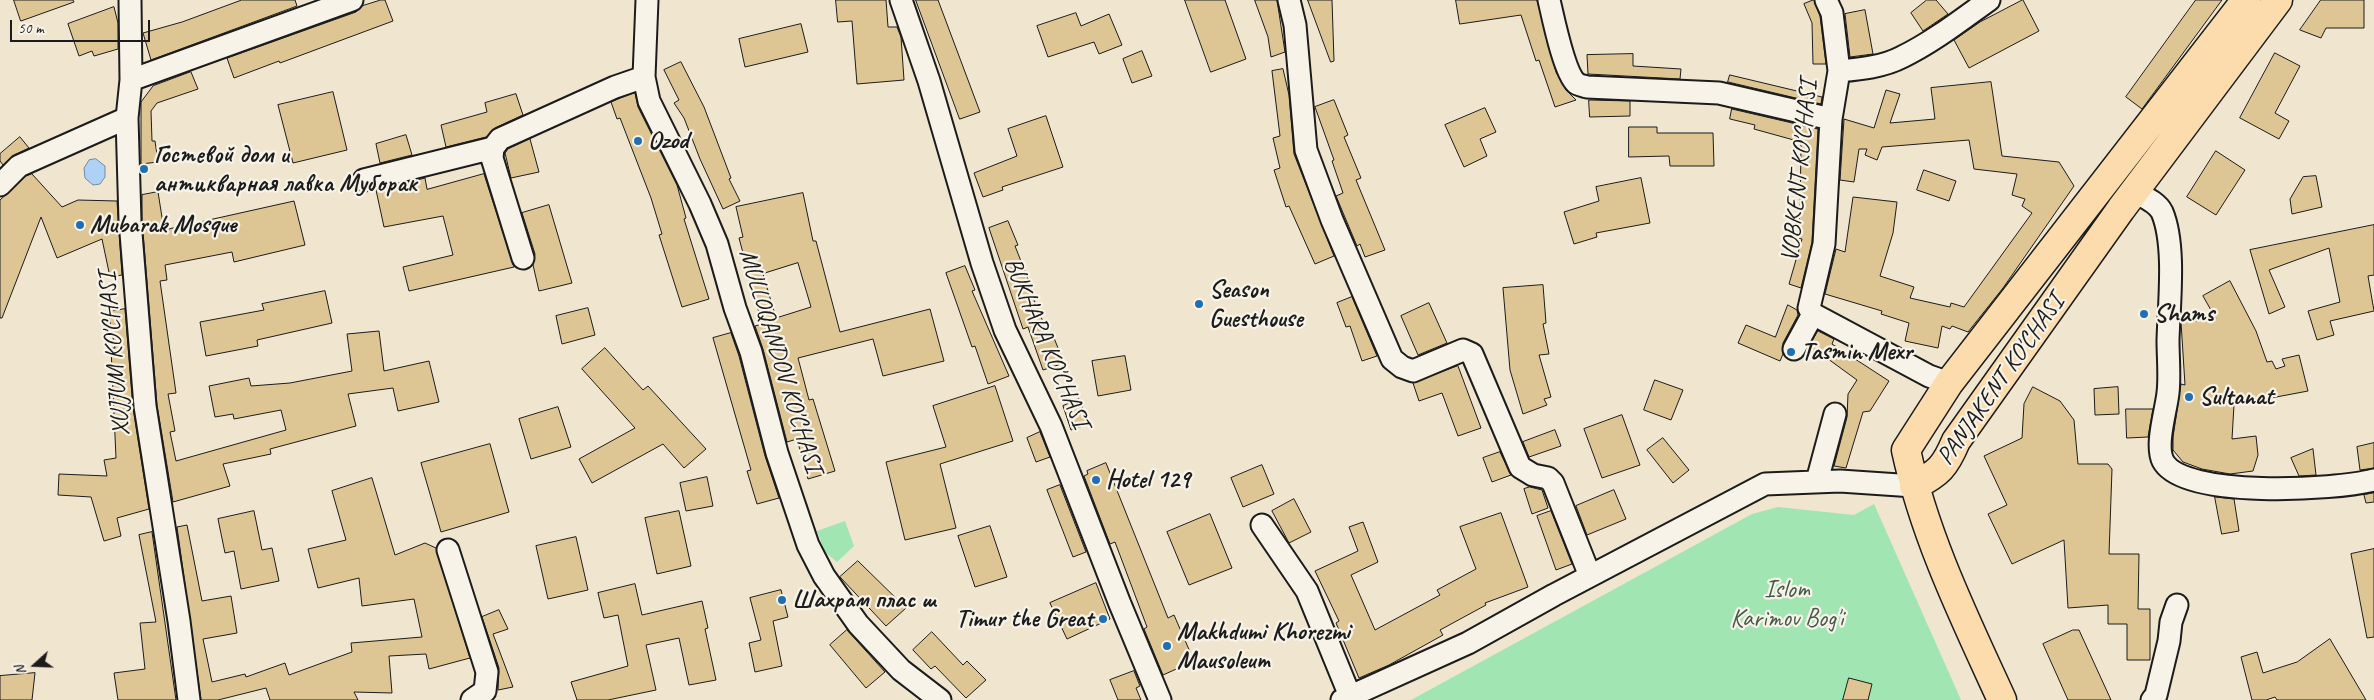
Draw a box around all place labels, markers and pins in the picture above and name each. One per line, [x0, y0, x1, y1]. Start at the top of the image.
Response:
place label: Ozod [648, 126, 688, 156]
marker: Ozod [632, 135, 644, 147]
place label: Гостевой дом и антикварная лавка Муборак [154, 140, 417, 199]
marker: Гостевой дом и антикварная лавка Муборак [138, 163, 150, 175]
place label: Mubarak Mosque [90, 210, 236, 240]
marker: Mubarak Mosque [74, 219, 86, 231]
place label: Season Guesthouse [1209, 275, 1303, 334]
marker: Season Guesthouse [1193, 298, 1205, 310]
place label: Shams [2154, 299, 2214, 329]
marker: Shams [2138, 308, 2150, 320]
place label: Tasmin Mexr [1801, 337, 1912, 367]
marker: Tasmin Mexr [1785, 346, 1797, 358]
place label: Sultanat [2199, 382, 2274, 412]
marker: Sultanat [2183, 391, 2195, 403]
place label: Hotel 129 [1106, 465, 1190, 495]
marker: Hotel 129 [1090, 474, 1102, 486]
place label: Шахрам плас ш [792, 585, 936, 615]
marker: Шахрам плас ш [776, 594, 788, 606]
place label: Timur the Great [956, 604, 1093, 634]
marker: Timur the Great [1097, 613, 1109, 625]
place label: Makhdumi Khorezmi Mausoleum [1177, 617, 1350, 676]
marker: Makhdumi Khorezmi Mausoleum [1161, 640, 1173, 652]

